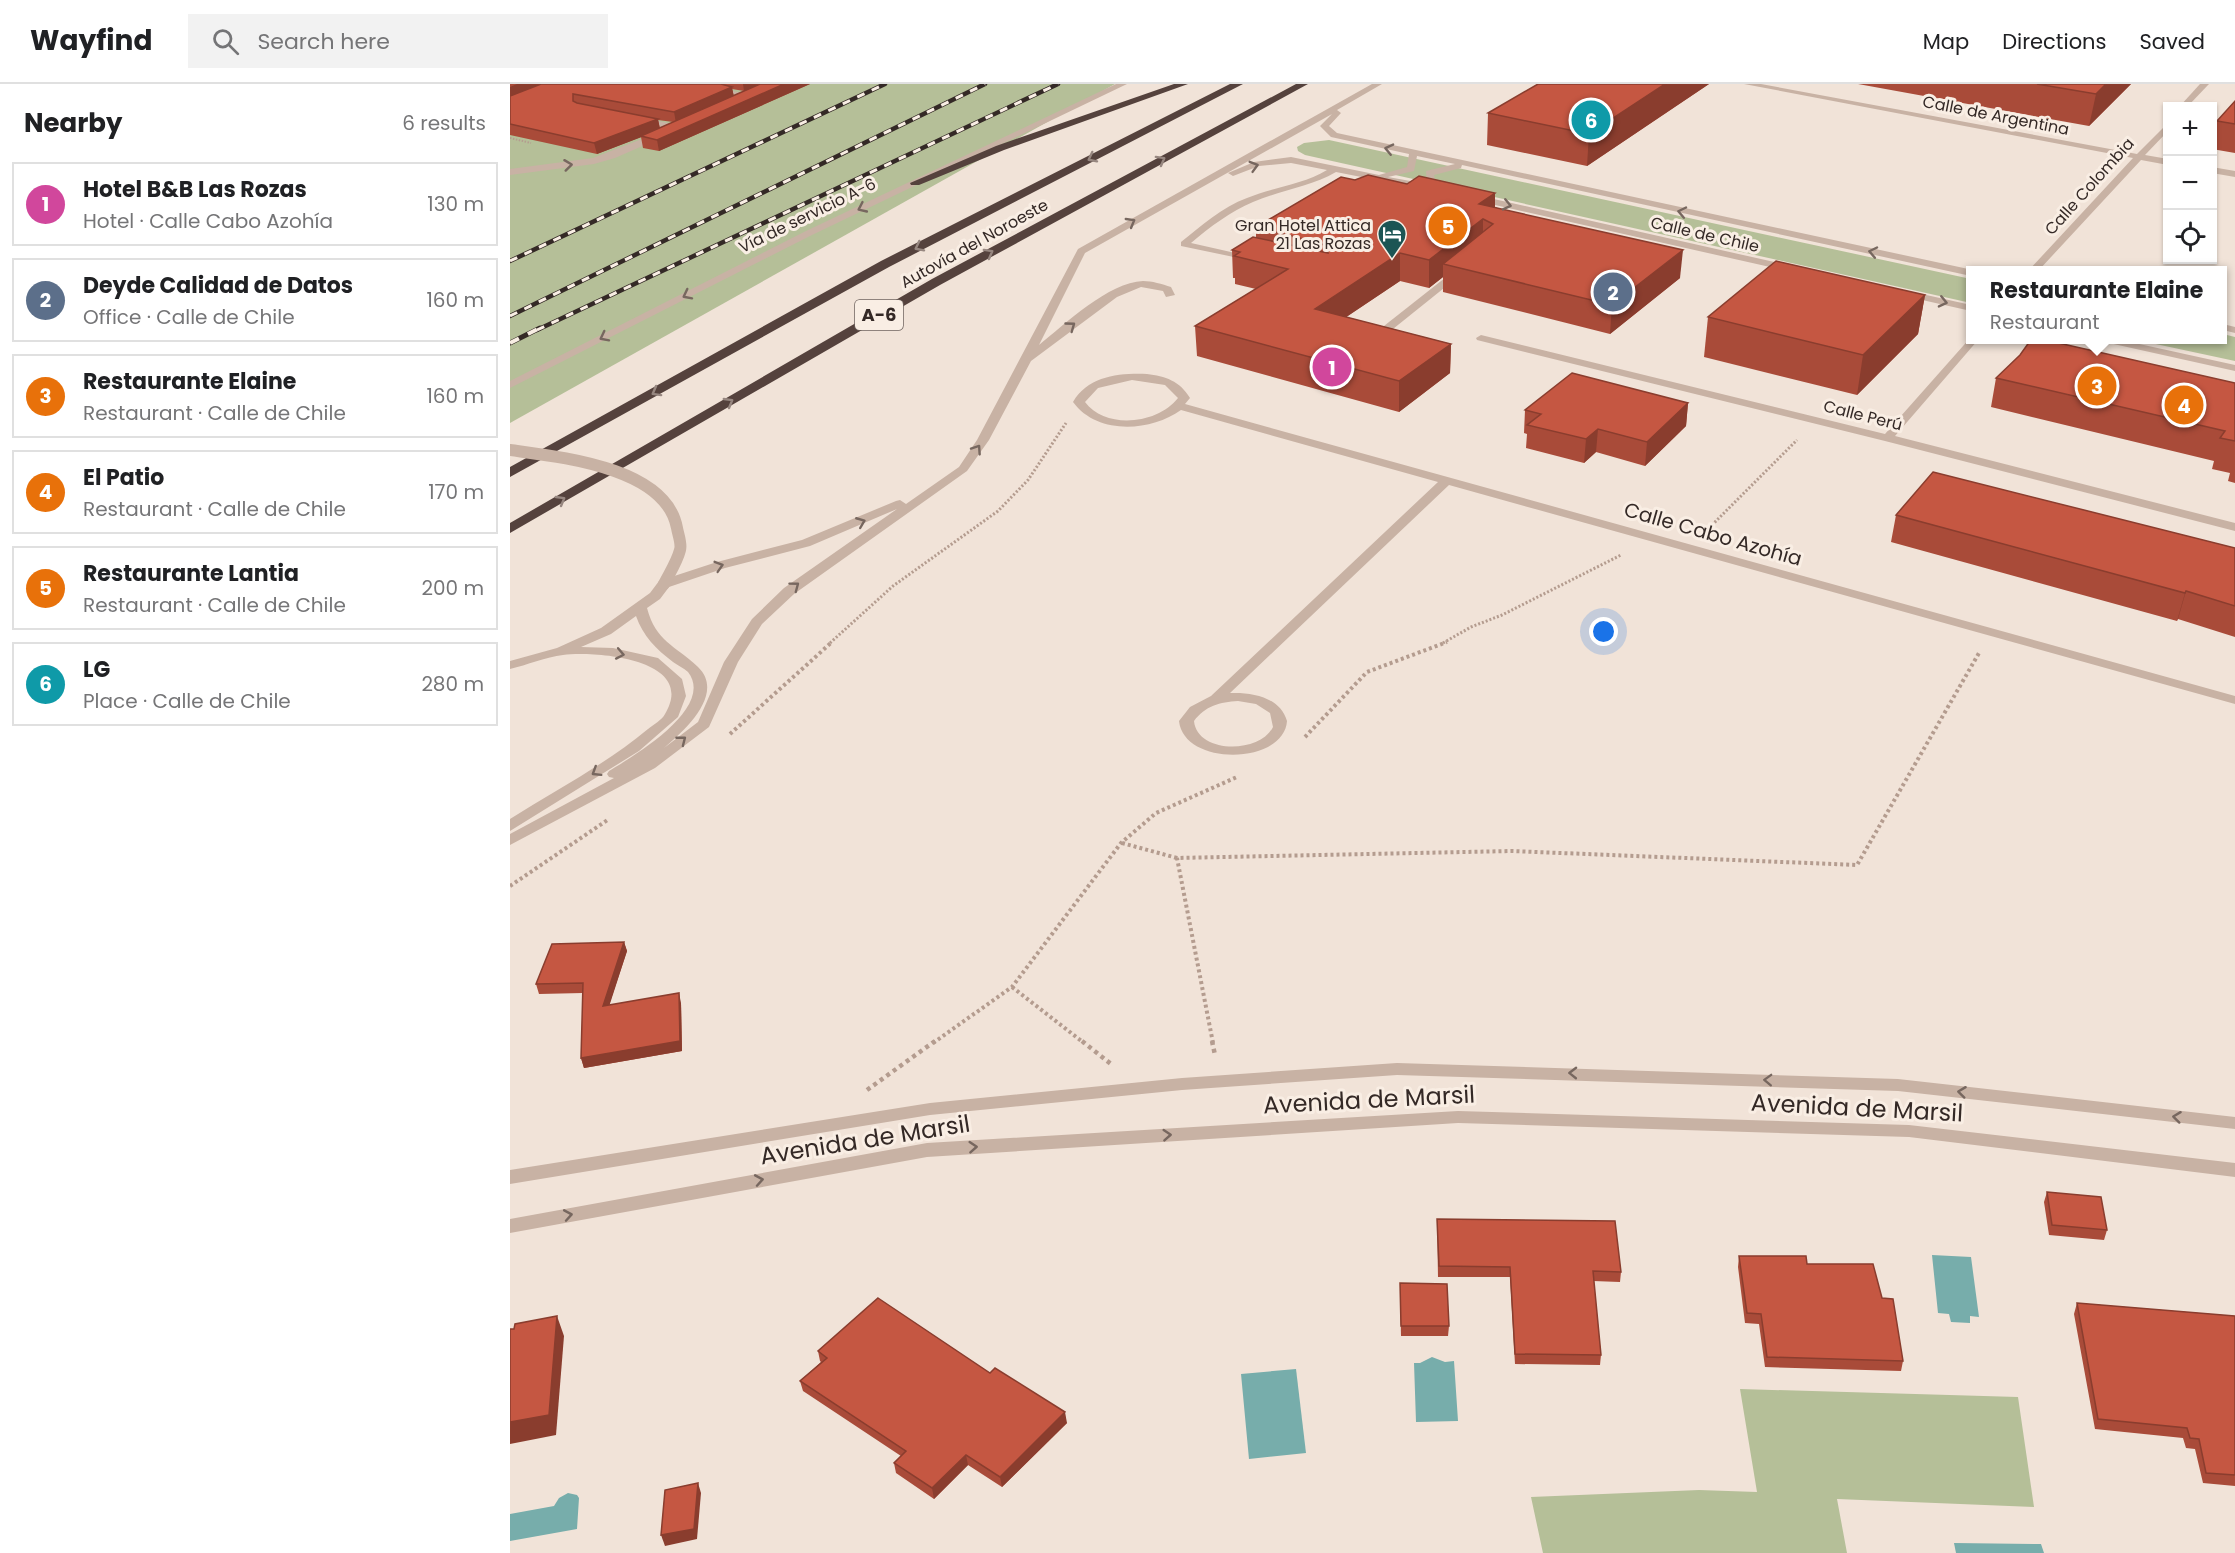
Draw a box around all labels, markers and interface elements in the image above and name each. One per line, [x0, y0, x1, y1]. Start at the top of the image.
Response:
search box [188, 14, 608, 68]
text: Wayfind [30, 21, 152, 60]
icon: search [209, 25, 242, 58]
text: Search here [257, 26, 390, 57]
text: Map [1923, 27, 1969, 56]
text: Directions [2002, 27, 2106, 56]
text: Saved [2139, 27, 2205, 56]
street label: Calle de Argentina [1921, 90, 2071, 141]
pin: 6 [1572, 98, 1610, 142]
map controls [2163, 102, 2217, 264]
button: + [2163, 102, 2217, 156]
text: Nearby [24, 105, 122, 141]
text: 6 results [402, 109, 486, 137]
street label: Calle Colombia [2039, 133, 2139, 240]
one-way arrow [1384, 143, 1394, 156]
one-way arrow [1088, 151, 1099, 163]
one-way arrow [1155, 156, 1165, 167]
button: − [2163, 156, 2217, 210]
one-way arrow [564, 160, 573, 172]
one-way arrow [1248, 161, 1259, 173]
street label: Vía de servicio A-6 [735, 172, 880, 259]
text: Hotel B&B Las Rozas [83, 174, 307, 205]
text: 1 [42, 190, 49, 218]
text: 130 m [427, 190, 484, 218]
street label: Autovía del Noroeste [896, 193, 1052, 294]
one-way arrow [1502, 198, 1512, 211]
one-way arrow [857, 201, 868, 213]
pin: 5 [1428, 204, 1468, 248]
one-way arrow [1677, 206, 1687, 219]
text: Hotel · Calle Cabo Azohía [83, 207, 333, 235]
button: locate [2163, 210, 2217, 264]
street label: Calle de Chile [1648, 211, 1761, 258]
place label: Gran Hotel Attica 21 Las Rozas [1235, 214, 1371, 255]
one-way arrow [1125, 218, 1135, 229]
hotel icon: Gran Hotel Attica 21 Las Rozas [1376, 218, 1408, 260]
one-way arrow [914, 240, 925, 251]
one-way arrow [1868, 246, 1878, 259]
one-way arrow [983, 249, 994, 260]
popup [1966, 266, 2227, 344]
text: Deyde Calidad de Datos [83, 270, 353, 301]
pin: 2 [1594, 270, 1632, 314]
text: Restaurante Elaine [1990, 275, 2203, 306]
text: 2 [40, 286, 51, 314]
text: 160 m [426, 286, 484, 314]
one-way arrow [682, 287, 693, 299]
one-way arrow [1938, 295, 1948, 308]
road number: A-6 [855, 300, 903, 330]
text: Office · Calle de Chile [83, 303, 295, 331]
text: Restaurant [1990, 308, 2099, 336]
one-way arrow [1064, 322, 1075, 333]
one-way arrow [600, 329, 611, 341]
pin: 1 [1312, 344, 1352, 390]
pin: 3 [2078, 364, 2116, 408]
text: Restaurante Elaine [83, 366, 296, 397]
text: 3 [39, 382, 52, 410]
text: 160 m [426, 382, 484, 410]
pin: 4 [2164, 382, 2204, 428]
one-way arrow [652, 385, 662, 396]
street label: Calle Perú [1821, 395, 1905, 436]
one-way arrow [723, 398, 733, 409]
text: Restaurant · Calle de Chile [83, 399, 346, 427]
one-way arrow [970, 444, 981, 455]
text: El Patio [83, 462, 164, 493]
text: 4 [39, 478, 52, 506]
text: 170 m [428, 478, 484, 506]
text: Restaurant · Calle de Chile [83, 495, 346, 523]
street label: Calle Cabo Azohía [1621, 495, 1805, 573]
one-way arrow [555, 496, 565, 507]
one-way arrow [854, 517, 865, 529]
text: Restaurante Lantia [83, 558, 299, 589]
one-way arrow [713, 561, 724, 573]
text: 5 [39, 574, 52, 602]
text: 200 m [421, 574, 484, 602]
one-way arrow [789, 582, 800, 593]
text: Restaurant · Calle de Chile [83, 591, 346, 619]
your location [1589, 617, 1618, 646]
one-way arrow [615, 647, 625, 660]
text: LG [83, 654, 110, 685]
text: 6 [39, 670, 52, 698]
text: 280 m [421, 670, 484, 698]
text: Place · Calle de Chile [83, 687, 291, 715]
one-way arrow [676, 737, 687, 748]
one-way arrow [592, 764, 602, 776]
one-way arrow [1568, 1067, 1577, 1079]
one-way arrow [1763, 1073, 1772, 1086]
street label: Avenida de Marsil [1262, 1077, 1476, 1122]
street label: Avenida de Marsil [1750, 1085, 1964, 1130]
one-way arrow [1958, 1086, 1967, 1099]
street label: Avenida de Marsil [757, 1107, 972, 1172]
one-way arrow [2172, 1111, 2181, 1123]
one-way arrow [1163, 1128, 1172, 1141]
one-way arrow [968, 1140, 977, 1153]
one-way arrow [754, 1174, 764, 1187]
one-way arrow [562, 1209, 572, 1222]

